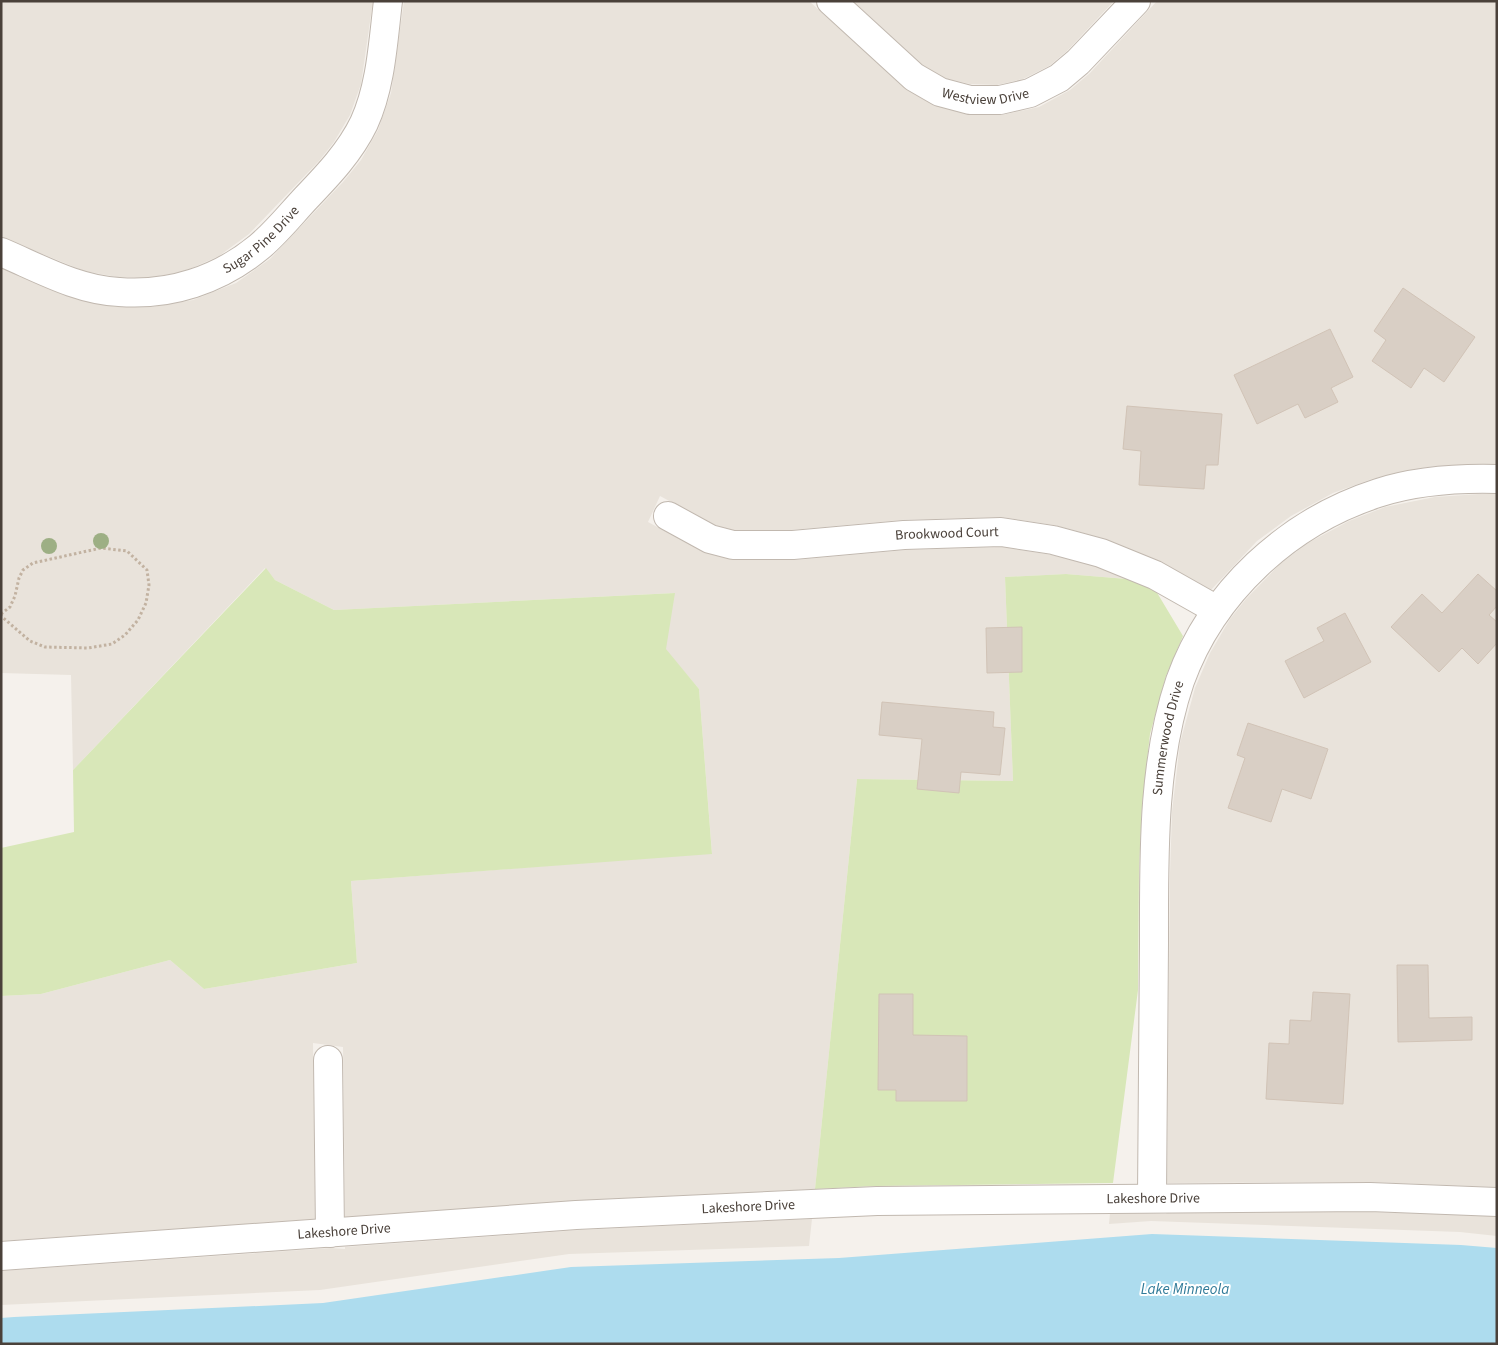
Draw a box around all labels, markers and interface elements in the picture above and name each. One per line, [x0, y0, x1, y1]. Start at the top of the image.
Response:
street label: Westview Drive [939, 83, 1031, 110]
street label: Sugar Pine Drive [219, 202, 304, 279]
street label: Brookwood Court [894, 522, 999, 546]
street label: Summerwood Drive [1148, 678, 1189, 796]
street label: Lakeshore Drive [1106, 1188, 1200, 1209]
street label: Lakeshore Drive [701, 1195, 796, 1219]
street label: Lakeshore Drive [297, 1218, 392, 1245]
water label: Lake Minneola [1141, 1279, 1229, 1300]

